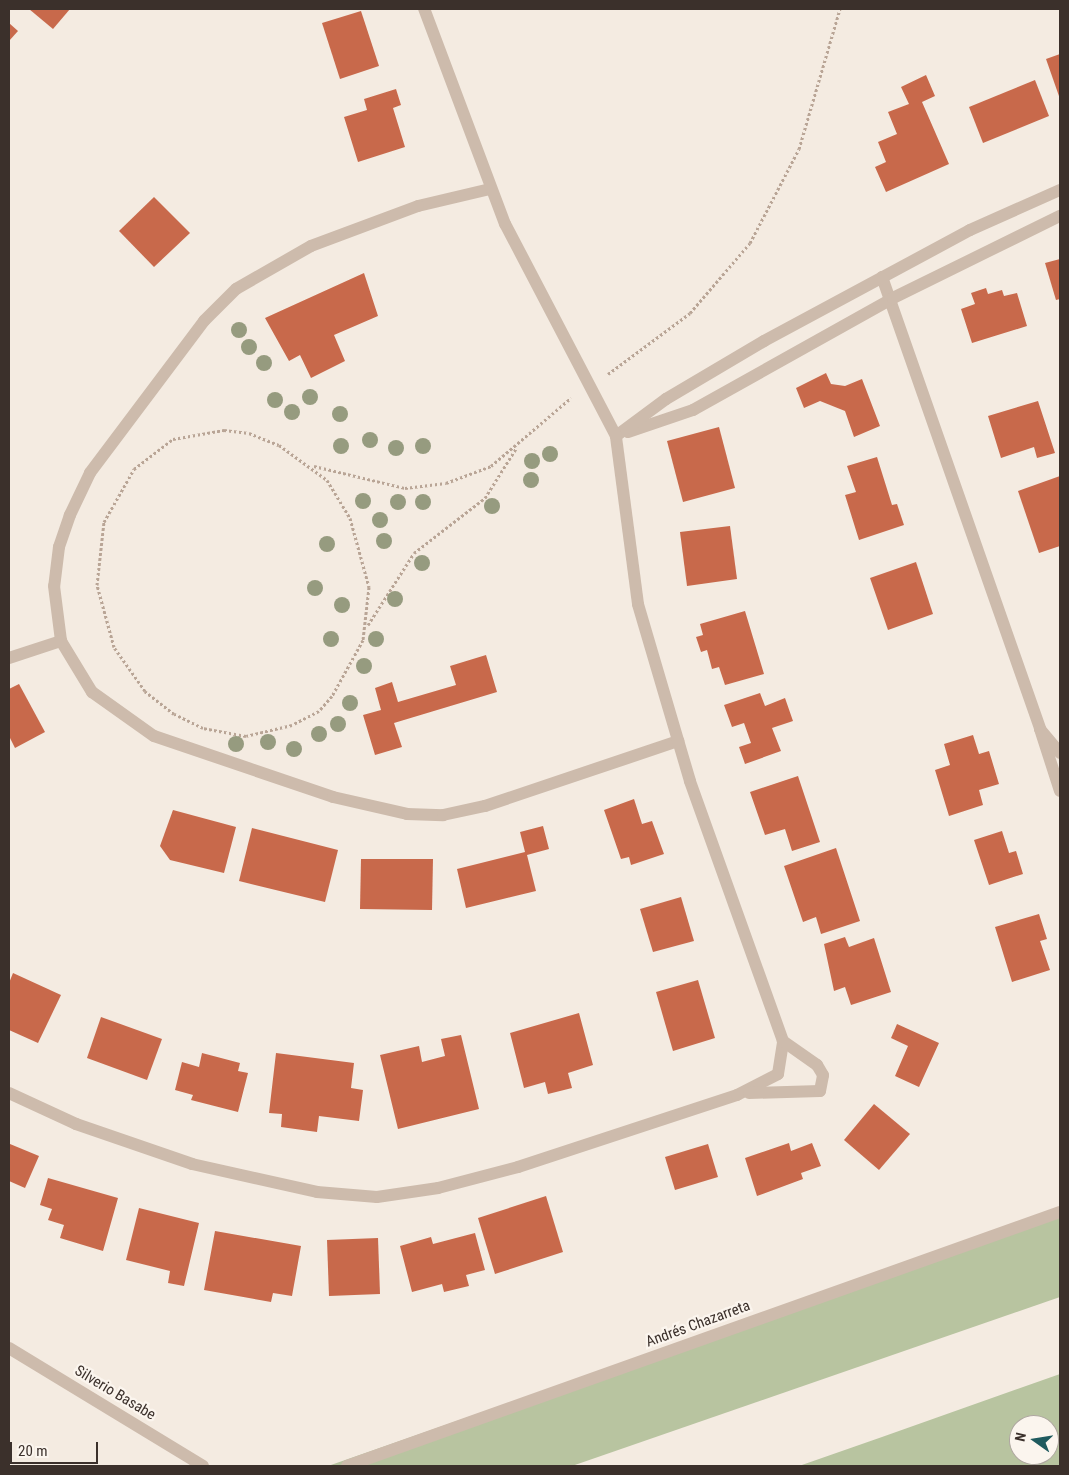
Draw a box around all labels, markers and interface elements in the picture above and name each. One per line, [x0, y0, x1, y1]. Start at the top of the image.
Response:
street label: Andrés Chazarreta [643, 1297, 753, 1351]
street label: Silverio Basabe [71, 1362, 159, 1424]
north arrow [1009, 1415, 1059, 1465]
text: N [1012, 1431, 1029, 1443]
scale bar [12, 1432, 100, 1464]
text: 20 m [18, 1442, 48, 1460]

